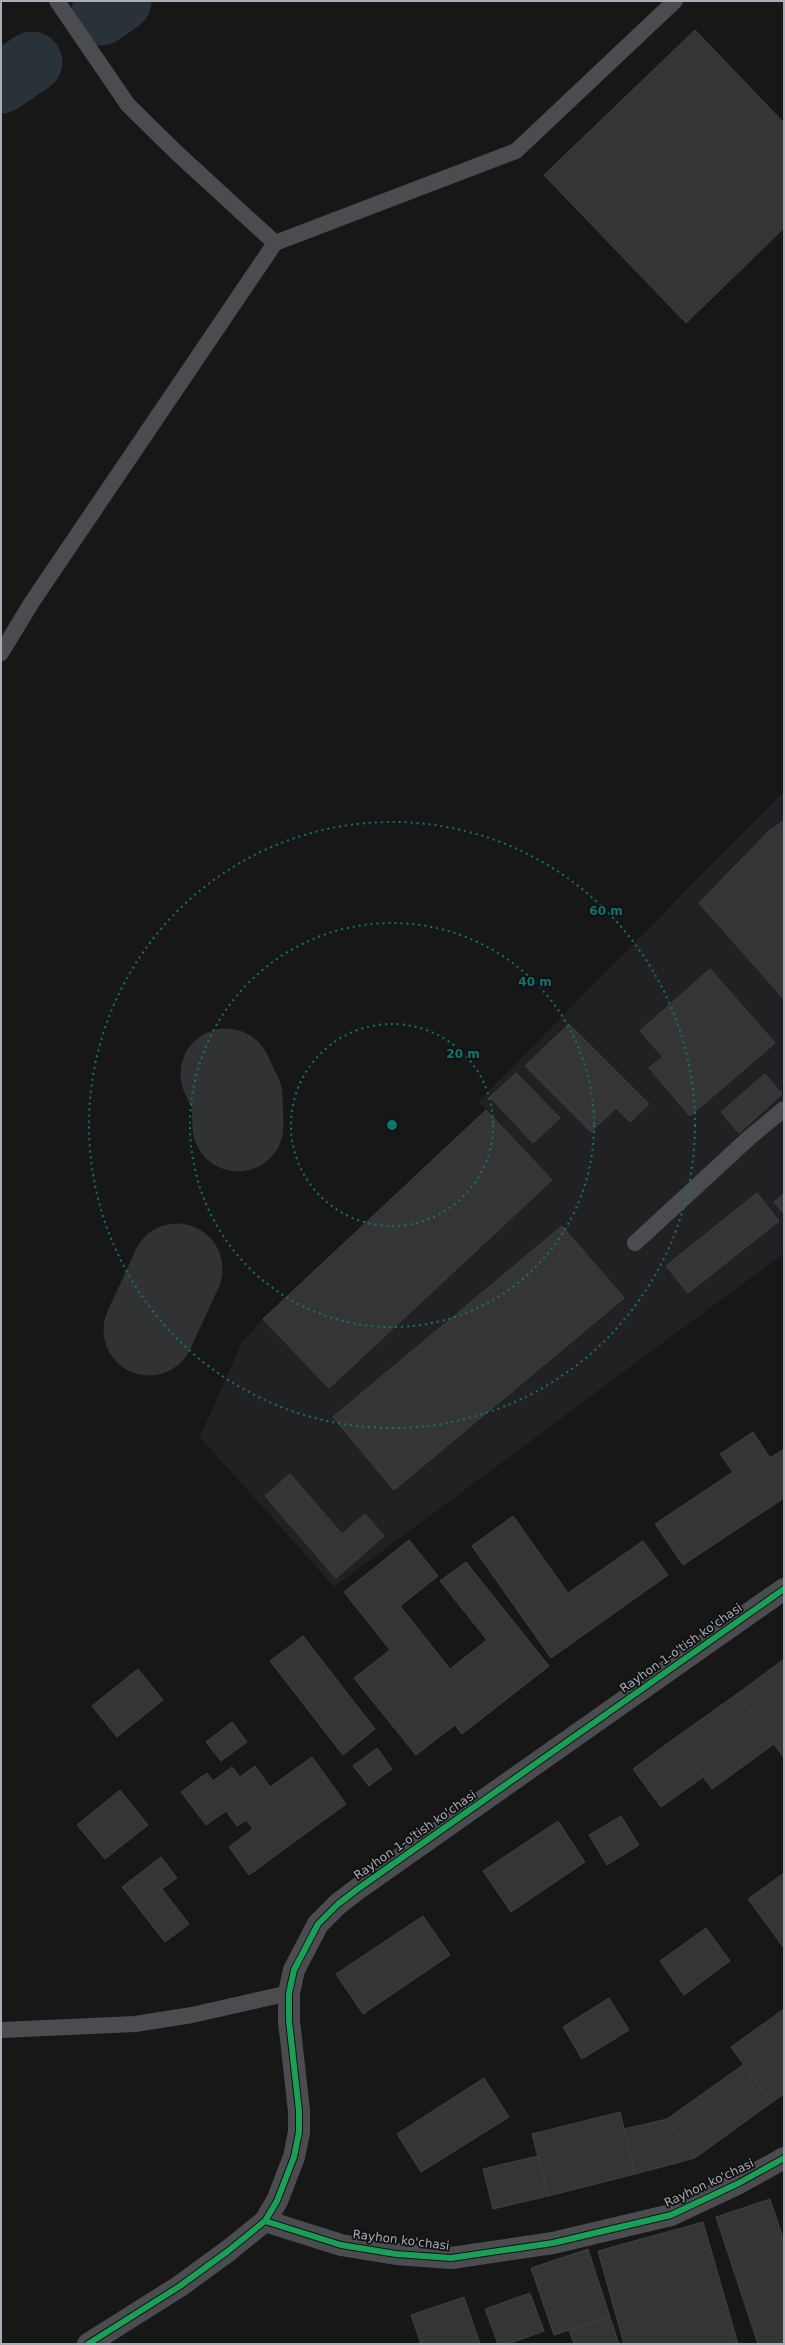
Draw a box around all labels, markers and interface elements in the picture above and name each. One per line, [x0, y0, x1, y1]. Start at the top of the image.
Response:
text: 60 m [589, 904, 623, 918]
text: 40 m [518, 975, 552, 989]
text: 20 m [446, 1047, 480, 1061]
centre of rings [385, 1118, 399, 1132]
street label: Rayhon 1-o'tish ko'chasi [617, 1600, 745, 1696]
street label: Rayhon 1-o'tish ko'chasi [351, 1787, 479, 1883]
street label: Rayhon ko'chasi [662, 2156, 756, 2210]
street label: Rayhon ko'chasi [352, 2227, 450, 2253]

